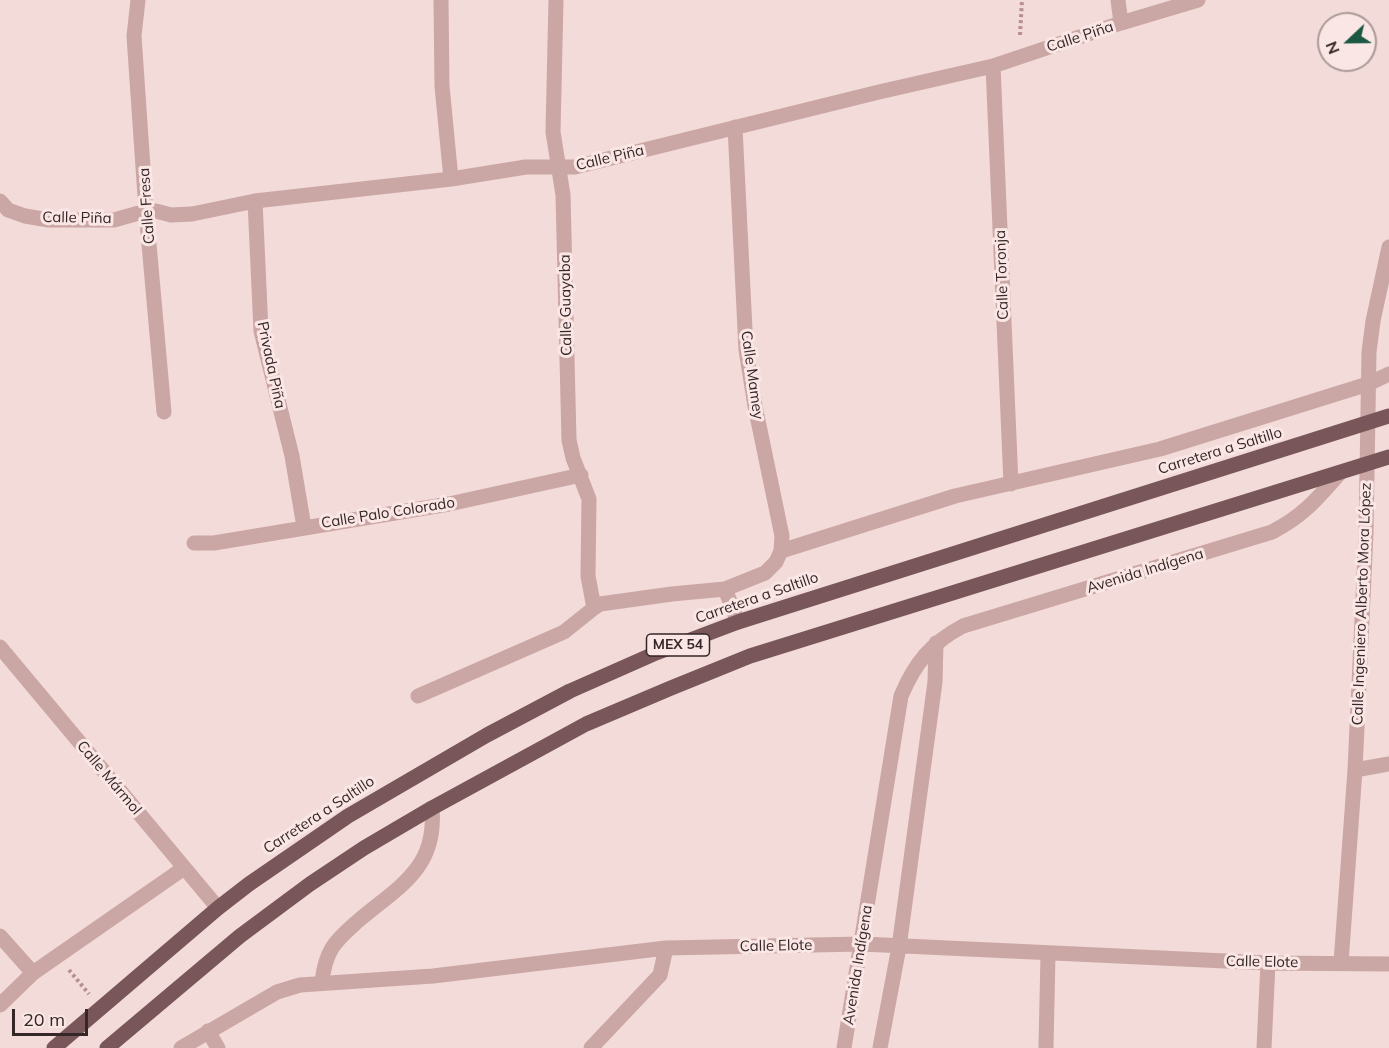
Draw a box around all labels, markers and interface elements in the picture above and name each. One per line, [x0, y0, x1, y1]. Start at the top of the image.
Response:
north arrow [1317, 12, 1377, 72]
street label: Calle Piña [1044, 18, 1116, 56]
text: N [1321, 39, 1344, 57]
street label: Calle Piña [574, 141, 646, 175]
street label: Calle Fresa [135, 167, 159, 245]
street label: Calle Piña [42, 208, 112, 228]
street label: Calle Toronja [991, 230, 1013, 320]
street label: Calle Guayaba [556, 254, 576, 356]
street label: Privada Piña [253, 320, 289, 410]
street label: Calle Mamey [737, 330, 767, 420]
street label: Carretera a Saltillo [1156, 424, 1284, 478]
street label: Calle Ingeniero Alberto Mora López [1349, 482, 1375, 726]
street label: Calle Palo Colorado [320, 494, 456, 532]
street label: Avenida Indígena [1084, 545, 1206, 597]
street label: Carretera a Saltillo [693, 569, 821, 627]
road number: MEX 54 [646, 634, 710, 656]
street label: Calle Mármol [73, 737, 145, 819]
street label: Carretera a Saltillo [260, 772, 378, 858]
street label: Avenida Indígena [840, 904, 876, 1026]
street label: Calle Elote [740, 936, 812, 956]
street label: Calle Elote [1226, 952, 1298, 972]
scale bar [15, 997, 92, 1035]
text: 20 m [23, 1008, 65, 1031]

